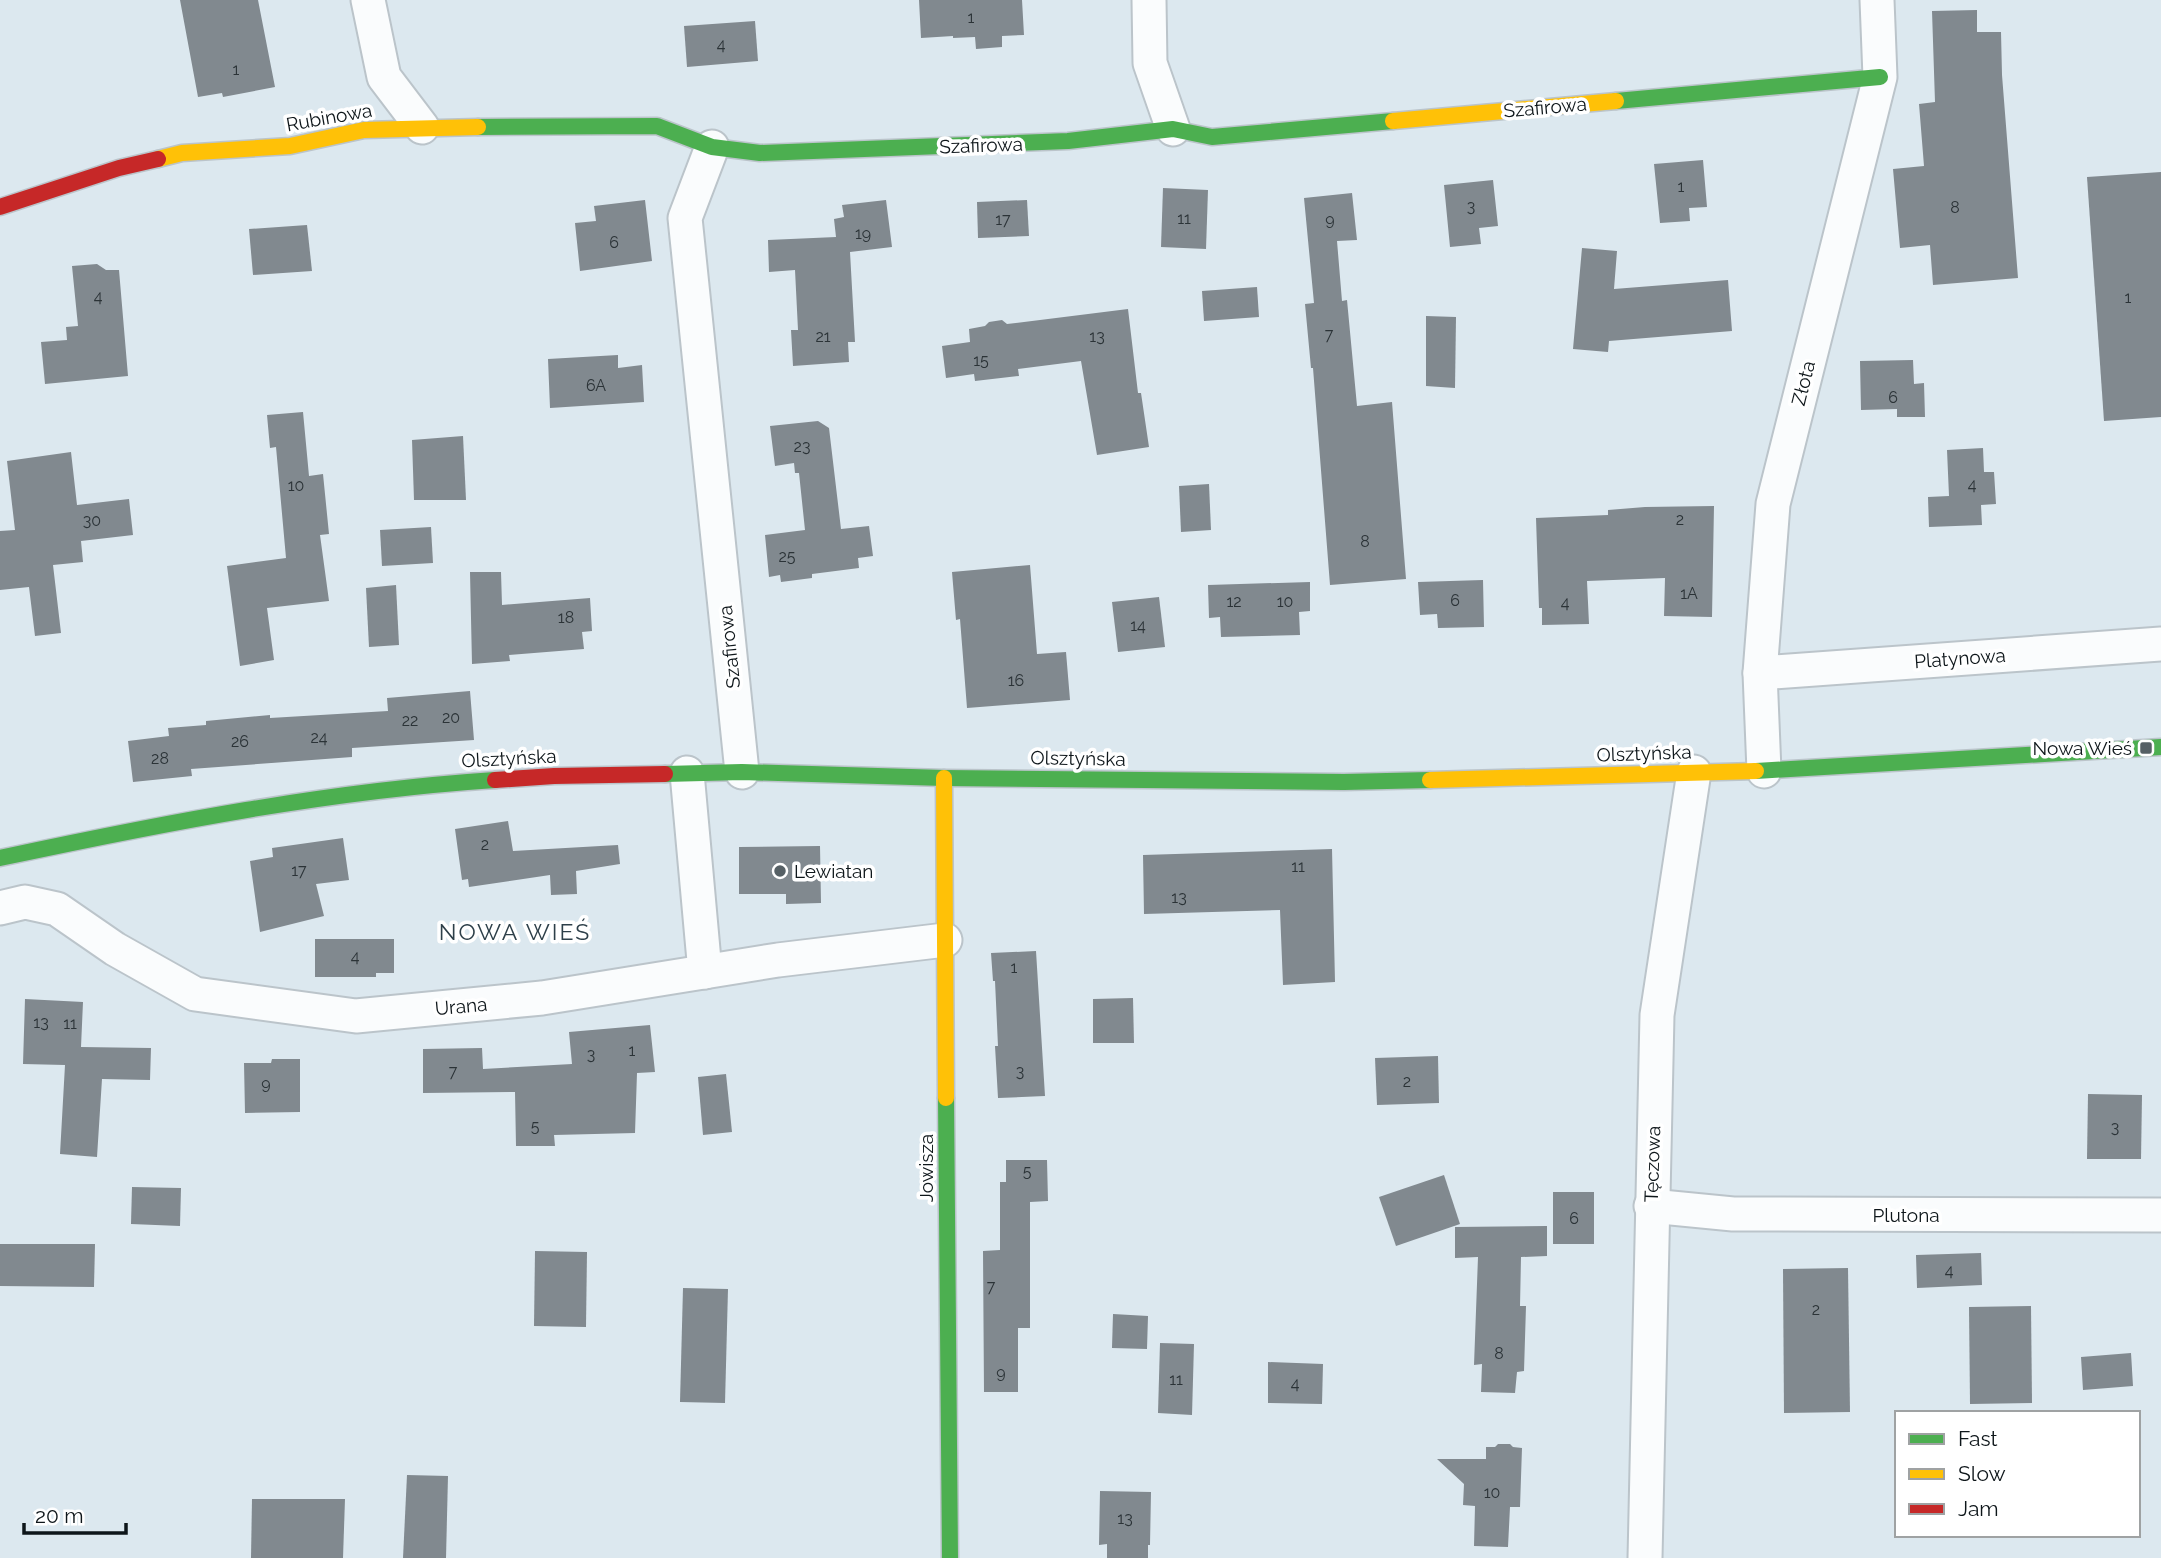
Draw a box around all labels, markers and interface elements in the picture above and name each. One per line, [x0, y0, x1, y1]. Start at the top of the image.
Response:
house number: 1 [968, 8, 975, 27]
house number: 4 [717, 35, 726, 54]
house number: 1 [233, 60, 240, 79]
street label: Szafirowa [1502, 92, 1588, 122]
street label: Rubinowa [284, 99, 374, 135]
street label: Szafirowa [939, 133, 1023, 157]
house number: 1 [1678, 177, 1685, 196]
house number: 3 [1467, 197, 1475, 216]
house number: 8 [1950, 198, 1960, 217]
house number: 11 [1177, 209, 1191, 228]
house number: 17 [995, 210, 1011, 229]
house number: 9 [1325, 210, 1335, 229]
house number: 19 [855, 224, 871, 243]
house number: 6 [609, 233, 619, 252]
house number: 4 [94, 287, 103, 306]
house number: 1 [2125, 288, 2132, 307]
house number: 7 [1325, 325, 1334, 344]
house number: 21 [815, 327, 831, 346]
house number: 13 [1089, 327, 1105, 346]
house number: 15 [973, 351, 989, 370]
street label: Złota [1787, 358, 1819, 408]
house number: 6A [586, 376, 606, 395]
house number: 6 [1888, 388, 1898, 407]
house number: 23 [794, 437, 810, 456]
house number: 4 [1968, 475, 1977, 494]
house number: 10 [288, 476, 304, 495]
house number: 2 [1676, 510, 1684, 529]
house number: 30 [83, 511, 101, 530]
house number: 8 [1360, 532, 1370, 551]
house number: 25 [778, 547, 796, 566]
house number: 1A [1680, 584, 1698, 603]
house number: 6 [1450, 591, 1460, 610]
house number: 12 [1226, 592, 1242, 611]
house number: 10 [1277, 592, 1293, 611]
house number: 4 [1561, 593, 1570, 612]
street label: Szafirowa [714, 604, 744, 690]
house number: 18 [558, 608, 574, 627]
house number: 14 [1130, 616, 1146, 635]
street label: Platynowa [1914, 644, 2006, 672]
house number: 16 [1008, 671, 1024, 690]
house number: 20 [442, 708, 460, 727]
house number: 22 [402, 711, 418, 730]
house number: 24 [310, 728, 328, 747]
house number: 26 [231, 732, 249, 751]
place label: Nowa Wieś [2032, 737, 2132, 759]
street label: Olsztyńska [1596, 740, 1692, 766]
marker: Nowa Wieś [2138, 740, 2154, 756]
street label: Olsztyńska [461, 745, 557, 771]
street label: Olsztyńska [1030, 746, 1126, 770]
house number: 28 [151, 749, 169, 768]
house number: 2 [481, 835, 489, 854]
house number: 11 [1291, 857, 1305, 876]
place label: Lewiatan [794, 860, 873, 882]
house number: 17 [291, 861, 307, 880]
marker: Lewiatan [772, 863, 788, 879]
house number: 13 [1171, 888, 1187, 907]
district label: NOWA WIEŚ [439, 918, 591, 945]
house number: 4 [351, 947, 360, 966]
house number: 1 [1011, 958, 1018, 977]
street label: Urana [434, 993, 488, 1019]
house number: 13 [33, 1013, 49, 1032]
house number: 11 [63, 1014, 77, 1033]
house number: 1 [629, 1041, 636, 1060]
house number: 3 [587, 1045, 595, 1064]
house number: 7 [449, 1062, 458, 1081]
house number: 3 [1016, 1062, 1024, 1081]
house number: 2 [1403, 1072, 1411, 1091]
house number: 9 [261, 1074, 271, 1093]
house number: 5 [531, 1117, 540, 1136]
house number: 3 [2111, 1118, 2119, 1137]
street label: Tęczowa [1640, 1125, 1664, 1203]
street label: Jowisza [915, 1134, 937, 1202]
house number: 5 [1023, 1162, 1032, 1181]
street label: Plutona [1872, 1204, 1940, 1226]
house number: 6 [1569, 1209, 1579, 1228]
house number: 4 [1945, 1261, 1954, 1280]
house number: 7 [987, 1277, 996, 1296]
house number: 2 [1812, 1300, 1820, 1319]
house number: 8 [1494, 1344, 1504, 1363]
house number: 9 [996, 1363, 1006, 1382]
house number: 11 [1169, 1370, 1183, 1389]
house number: 4 [1291, 1374, 1300, 1393]
legend [1895, 1411, 2140, 1537]
text: Fast [1958, 1426, 1998, 1451]
text: Slow [1958, 1461, 2006, 1486]
house number: 10 [1484, 1483, 1500, 1502]
scale bar [24, 1492, 126, 1536]
text: Jam [1958, 1496, 1999, 1521]
text: 20 m [35, 1503, 83, 1528]
house number: 13 [1117, 1509, 1133, 1528]

